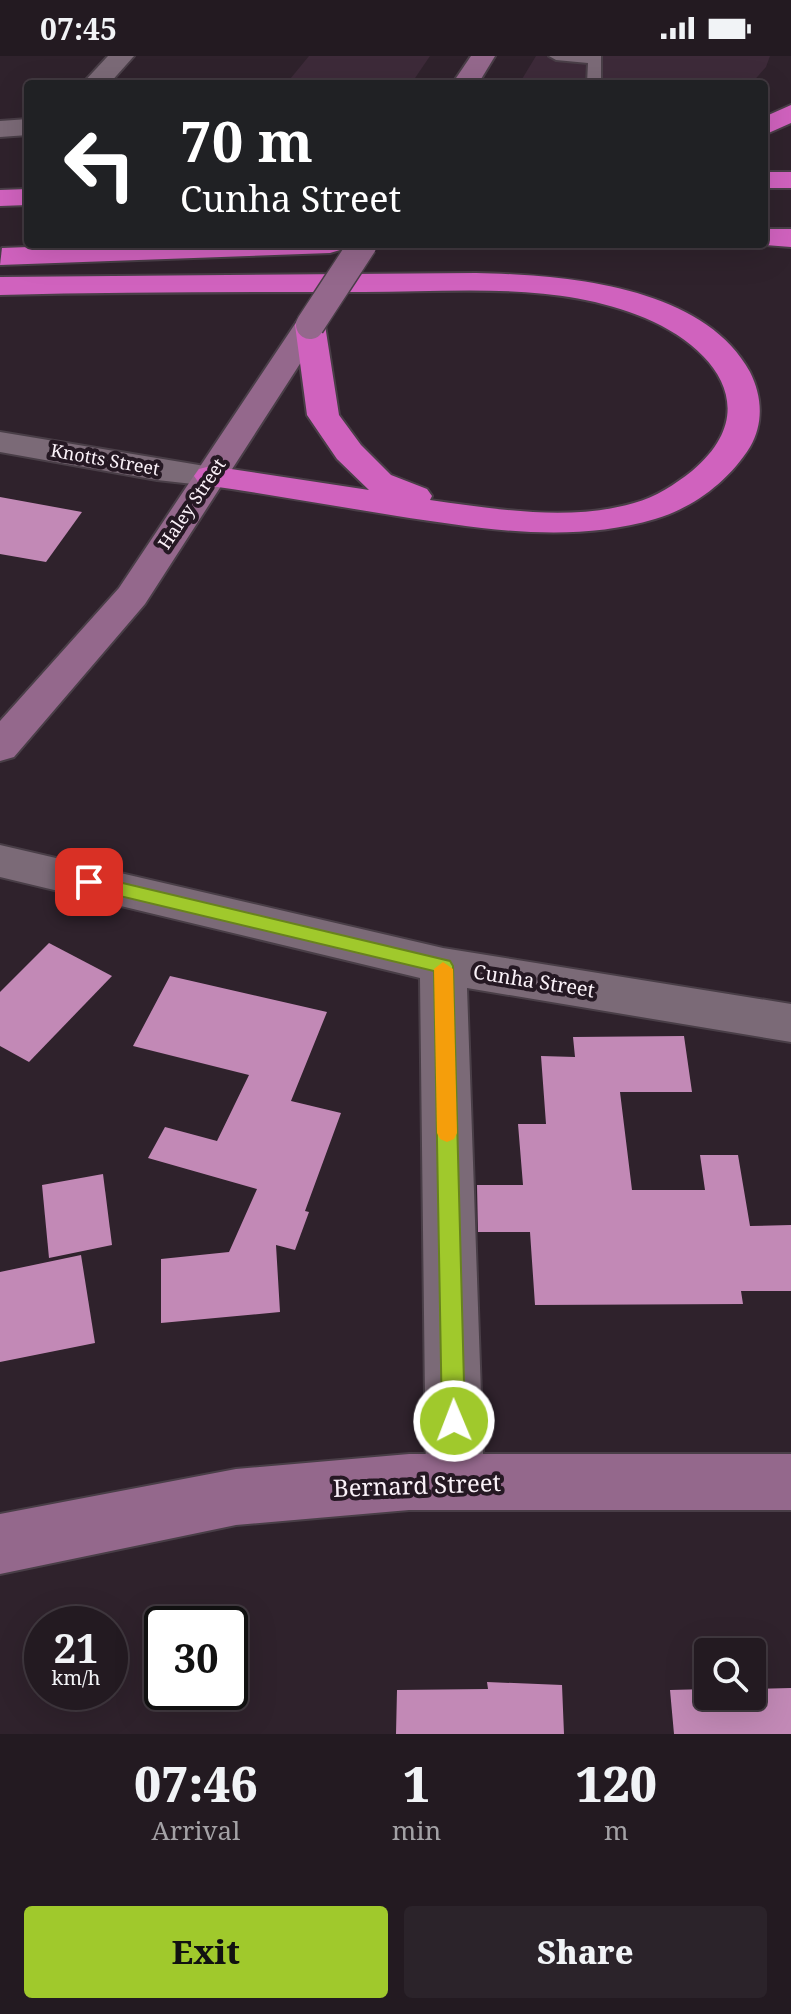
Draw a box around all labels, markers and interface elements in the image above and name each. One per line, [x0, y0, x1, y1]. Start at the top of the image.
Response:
text: 07:45 [40, 8, 117, 49]
text: 70 m [180, 102, 313, 178]
icon: left [48, 112, 152, 216]
text: Cunha Street [180, 174, 401, 223]
street label: Knotts Street [49, 438, 162, 480]
street label: Haley Street [152, 453, 230, 554]
pin [55, 848, 123, 916]
icon: arrive [67, 860, 111, 904]
street label: Cunha Street [471, 958, 597, 1003]
position arrow [412, 1379, 496, 1463]
street label: Bernard Street [332, 1465, 502, 1504]
speed limit sign: 30 [144, 1606, 248, 1710]
text: 21 [53, 1620, 99, 1675]
map controls [694, 1638, 766, 1710]
button: search [694, 1638, 766, 1710]
text: km/h [51, 1664, 101, 1691]
text: 07:46 [134, 1751, 258, 1816]
text: 1 [403, 1751, 430, 1816]
text: 120 [575, 1751, 657, 1816]
text: Arrival [151, 1812, 240, 1848]
text: min [392, 1812, 441, 1848]
text: m [604, 1812, 628, 1848]
button: Exit [24, 1906, 388, 1998]
button: Share [404, 1906, 767, 1998]

